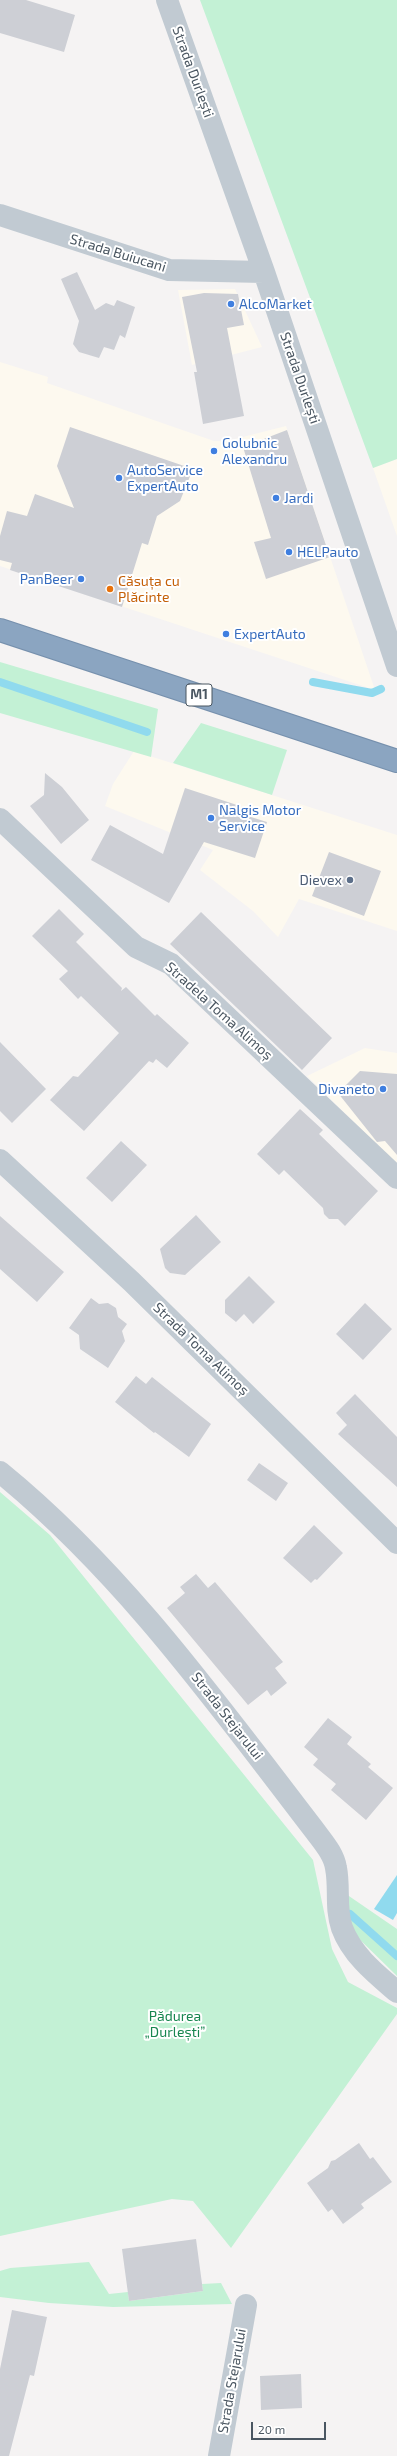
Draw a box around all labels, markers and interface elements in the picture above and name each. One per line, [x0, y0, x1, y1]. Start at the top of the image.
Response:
street label: Strada Durlești [169, 24, 217, 120]
street label: Strada Buiucani [68, 230, 168, 276]
place label: AlcoMarket [239, 296, 312, 312]
marker: AlcoMarket [226, 299, 236, 309]
street label: Strada Durlești [276, 330, 324, 426]
place label: Golubnic Alexandru [222, 435, 287, 468]
marker: Golubnic Alexandru [209, 446, 219, 456]
place label: AutoService ExpertAuto [127, 462, 203, 494]
marker: AutoService ExpertAuto [114, 473, 124, 483]
place label: Jardi [284, 490, 313, 506]
marker: Jardi [271, 493, 281, 503]
place label: HELPauto [297, 544, 359, 560]
marker: HELPauto [284, 547, 294, 557]
place label: PanBeer [20, 571, 73, 587]
place label: Căsuța cu Plăcinte [118, 573, 180, 606]
marker: PanBeer [76, 574, 86, 584]
marker: Căsuța cu Plăcinte [105, 584, 115, 594]
place label: ExpertAuto [234, 626, 306, 642]
marker: ExpertAuto [221, 629, 231, 639]
road number: M1 [186, 684, 212, 706]
place label: Nalgis Motor Service [219, 802, 301, 834]
marker: Nalgis Motor Service [206, 813, 216, 823]
place label: Dievex [300, 872, 342, 888]
marker: Dievex [345, 875, 355, 885]
street label: Stradela Toma Alimoș [162, 959, 276, 1063]
place label: Divaneto [318, 1081, 375, 1097]
marker: Divaneto [378, 1084, 388, 1094]
street label: Strada Toma Alimoș [150, 1299, 252, 1399]
street label: Strada Stejarului [188, 1669, 266, 1763]
park label: Pădurea „Durlești” [145, 2008, 205, 2040]
street label: Strada Stejarului [215, 2327, 249, 2435]
scale bar [253, 2414, 328, 2440]
text: 20 m [258, 2422, 285, 2436]

